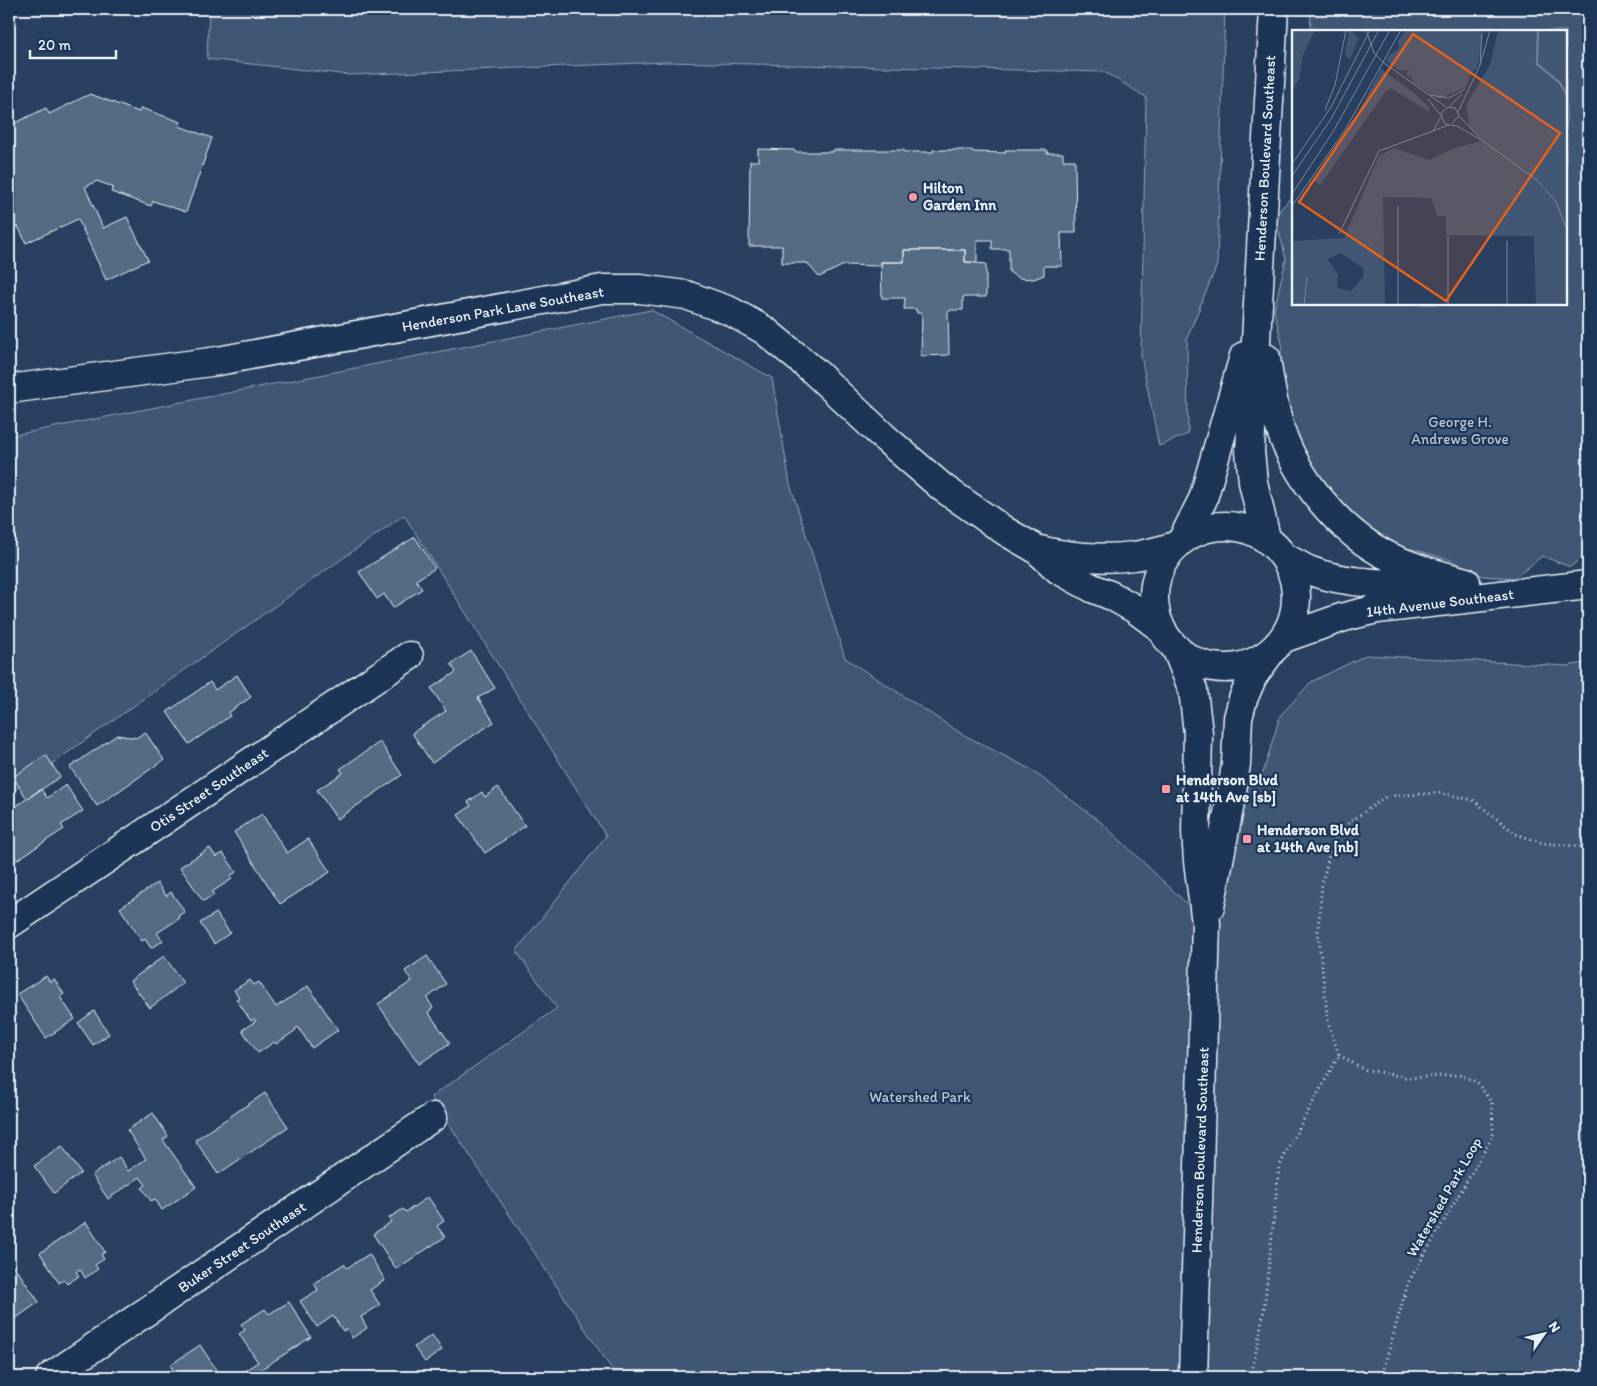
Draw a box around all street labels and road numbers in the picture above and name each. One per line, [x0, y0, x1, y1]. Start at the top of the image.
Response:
street label: Henderson Boulevard Southeast [1251, 54, 1279, 261]
street label: Henderson Park Lane Southeast [401, 282, 606, 336]
street label: 14th Avenue Southeast [1365, 585, 1515, 621]
street label: Otis Street Southeast [146, 743, 272, 836]
street label: Henderson Boulevard Southeast [1187, 1046, 1213, 1253]
street label: Watershed Park Loop [1402, 1134, 1486, 1260]
street label: Buker Street Southeast [175, 1197, 310, 1296]

